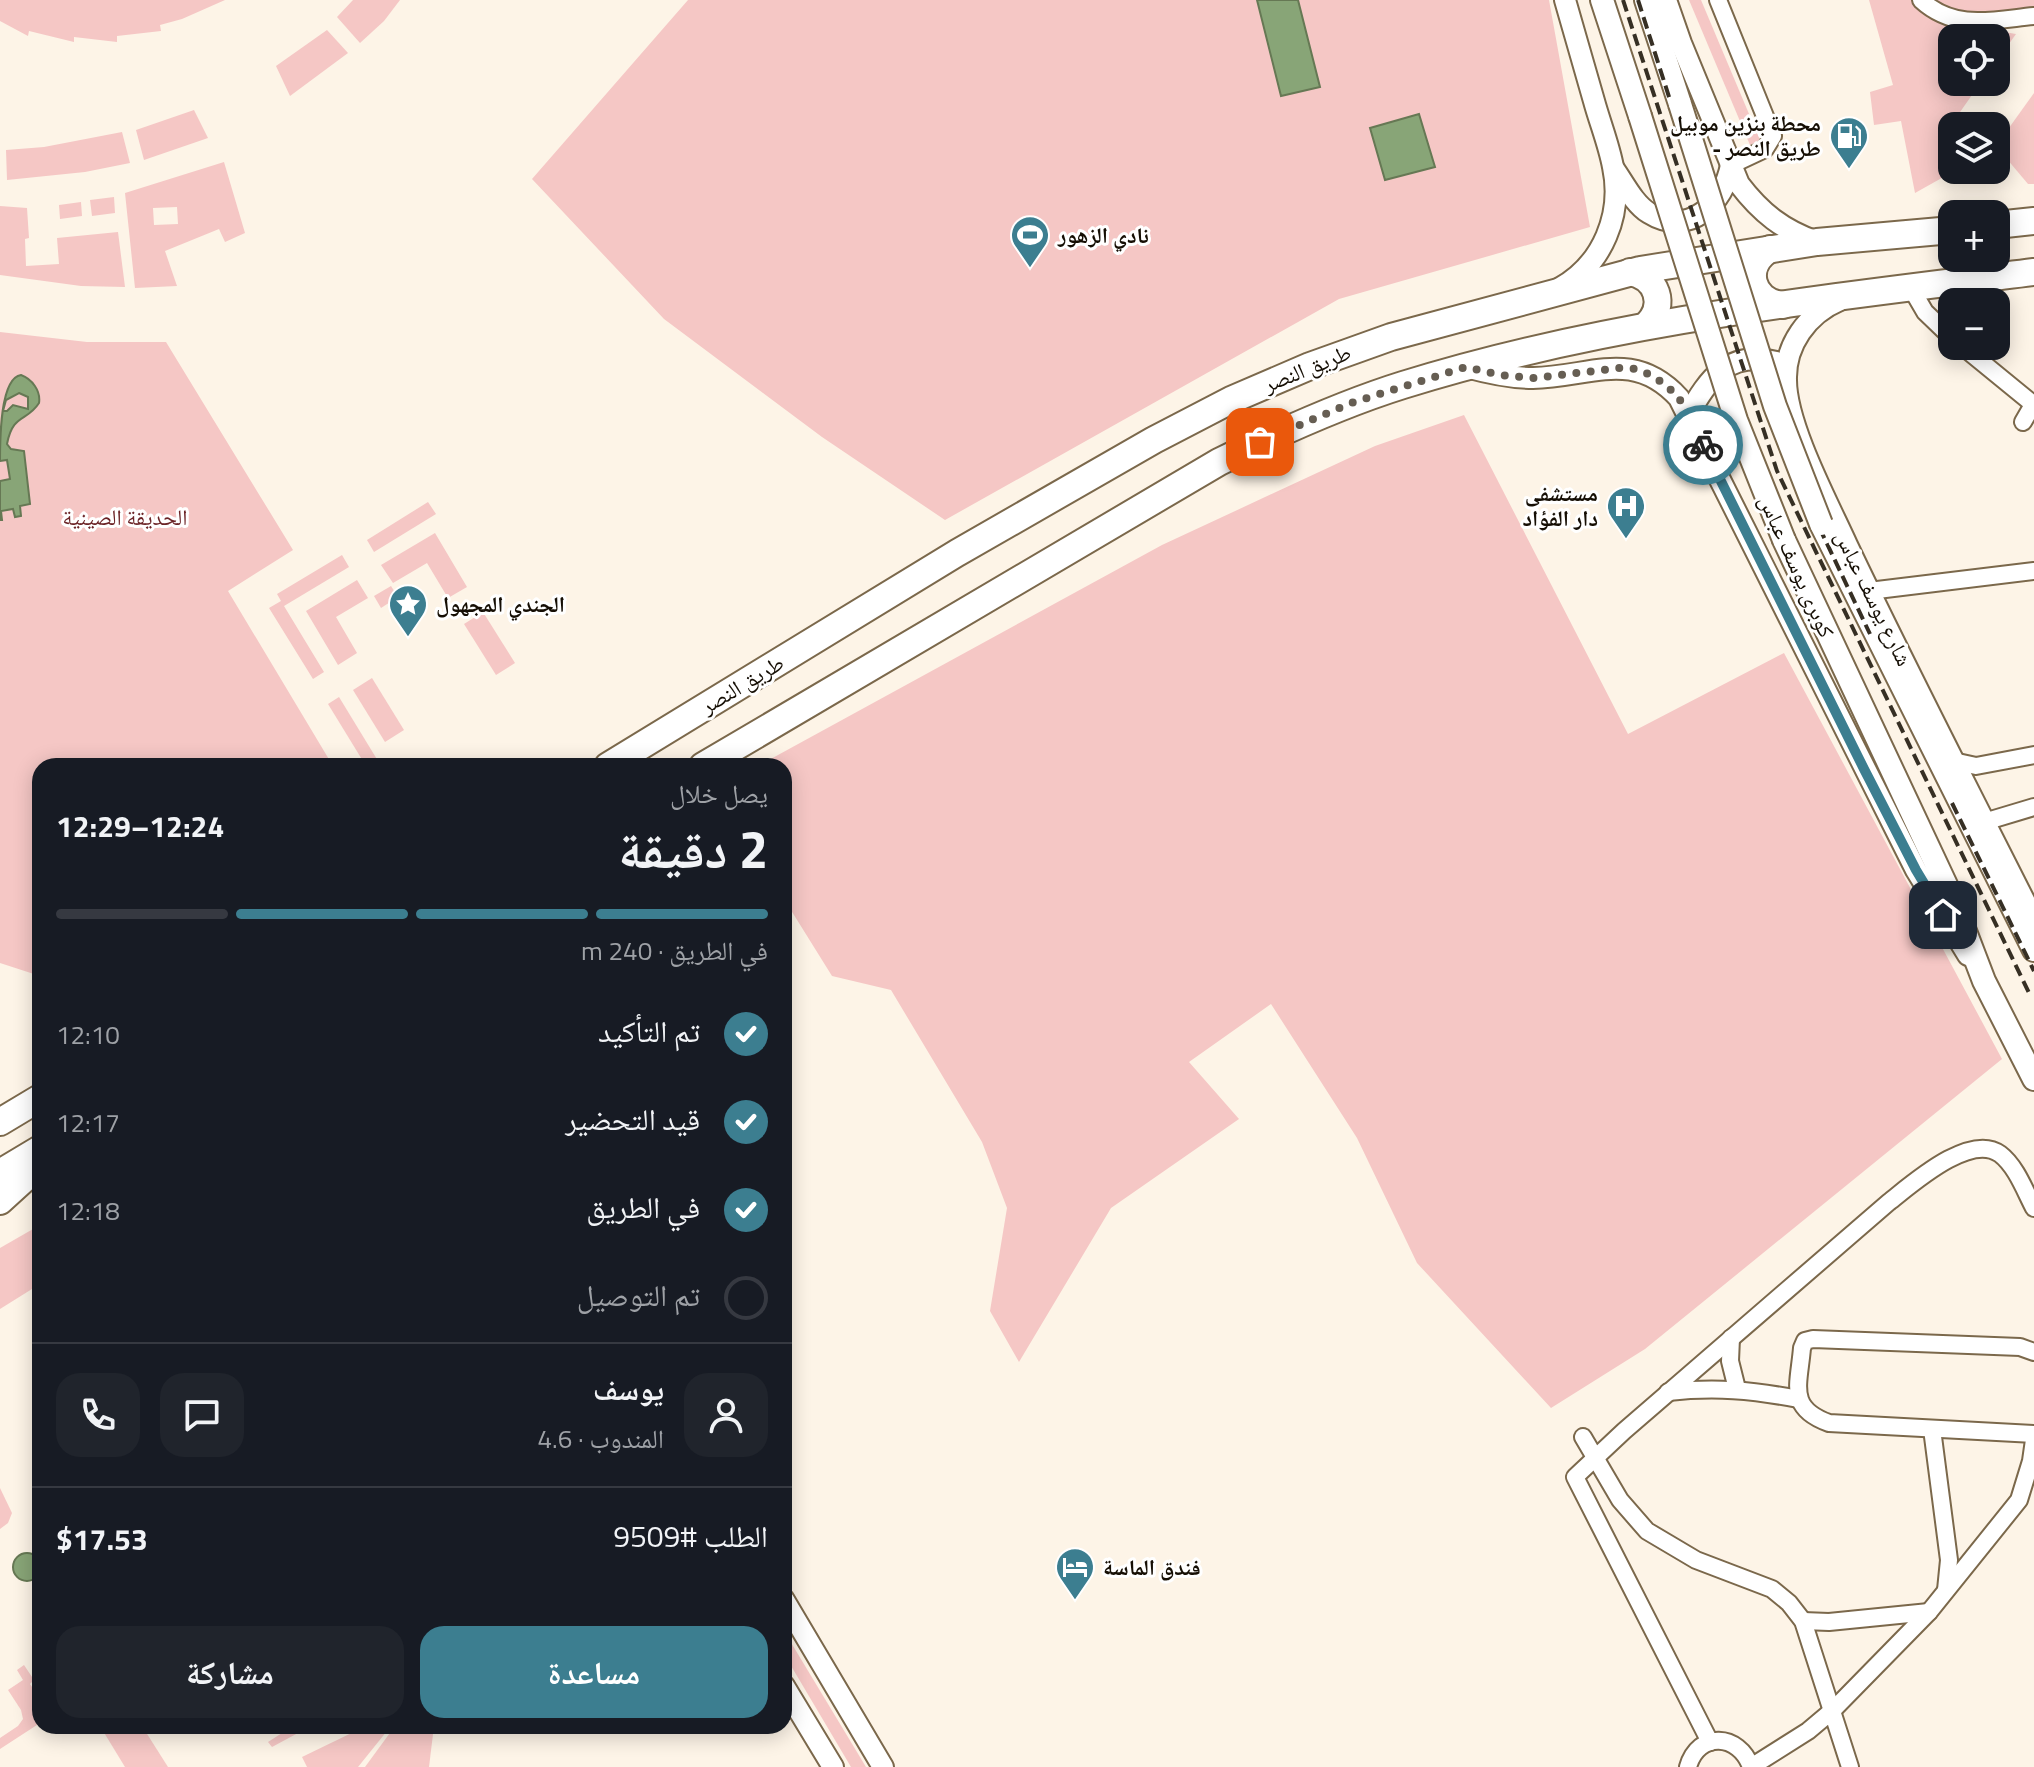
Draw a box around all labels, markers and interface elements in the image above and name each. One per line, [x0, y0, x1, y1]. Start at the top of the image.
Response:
map controls [1938, 24, 2010, 360]
button: locate [1938, 24, 2010, 96]
place label: محطة بنزين موبيل - طريق النصر [1670, 106, 1821, 165]
button: layers [1938, 112, 2010, 184]
fuel station icon: محطة بنزين موبيل - طريق النصر [1828, 115, 1870, 170]
button: + [1938, 200, 2010, 272]
sports icon: نادي الزهور [1009, 214, 1051, 269]
place label: نادي الزهور [1057, 218, 1149, 252]
button: − [1938, 288, 2010, 360]
street label: طريق النصر [1257, 335, 1356, 401]
courier [1663, 405, 1743, 485]
pin [1226, 408, 1294, 476]
icon: bag [1238, 420, 1282, 464]
icon: bike [1681, 423, 1725, 467]
place label: مستشفى دار الفؤاد [1522, 476, 1598, 535]
hospital icon: مستشفى دار الفؤاد [1605, 485, 1647, 540]
street label: كوبرى يوسف عباس [1750, 489, 1844, 643]
park label: الحديقة الصينية [62, 500, 188, 534]
street label: شارع يوسف عباس [1826, 524, 1922, 672]
place icon: الجندي المجهول [387, 583, 429, 638]
place label: الجندي المجهول [436, 587, 565, 621]
street label: طريق النصر [693, 646, 790, 723]
text: يصل خلال [670, 774, 768, 813]
text: 12:24–12:29 [56, 803, 224, 849]
text: 2 دقيقة [618, 809, 768, 888]
pin [1909, 881, 1977, 949]
icon: home [1921, 893, 1965, 937]
text: في الطريق · 240 m [581, 931, 768, 970]
text: تم التأكيد [598, 1008, 700, 1054]
icon: check [724, 1012, 768, 1056]
text: 12:10 [56, 1015, 120, 1054]
text: قيد التحضير [565, 1096, 700, 1142]
icon: check [724, 1100, 768, 1144]
text: 12:17 [56, 1103, 120, 1142]
text: في الطريق [586, 1184, 700, 1230]
icon: check [724, 1188, 768, 1232]
text: 12:18 [56, 1191, 120, 1230]
text: تم التوصيل [577, 1272, 700, 1318]
text: يوسف [593, 1366, 664, 1412]
button: phone [56, 1373, 140, 1457]
button: chat [160, 1373, 244, 1457]
button: person [684, 1373, 768, 1457]
text: المندوب · 4.6 [538, 1419, 664, 1458]
text: الطلب #9509 [613, 1513, 768, 1559]
text: $17.53 [56, 1516, 148, 1562]
hotel icon: فندق الماسة [1054, 1546, 1096, 1601]
place label: فندق الماسة [1103, 1550, 1201, 1584]
button: مشاركة [56, 1626, 404, 1718]
button: مساعدة [420, 1626, 768, 1718]

